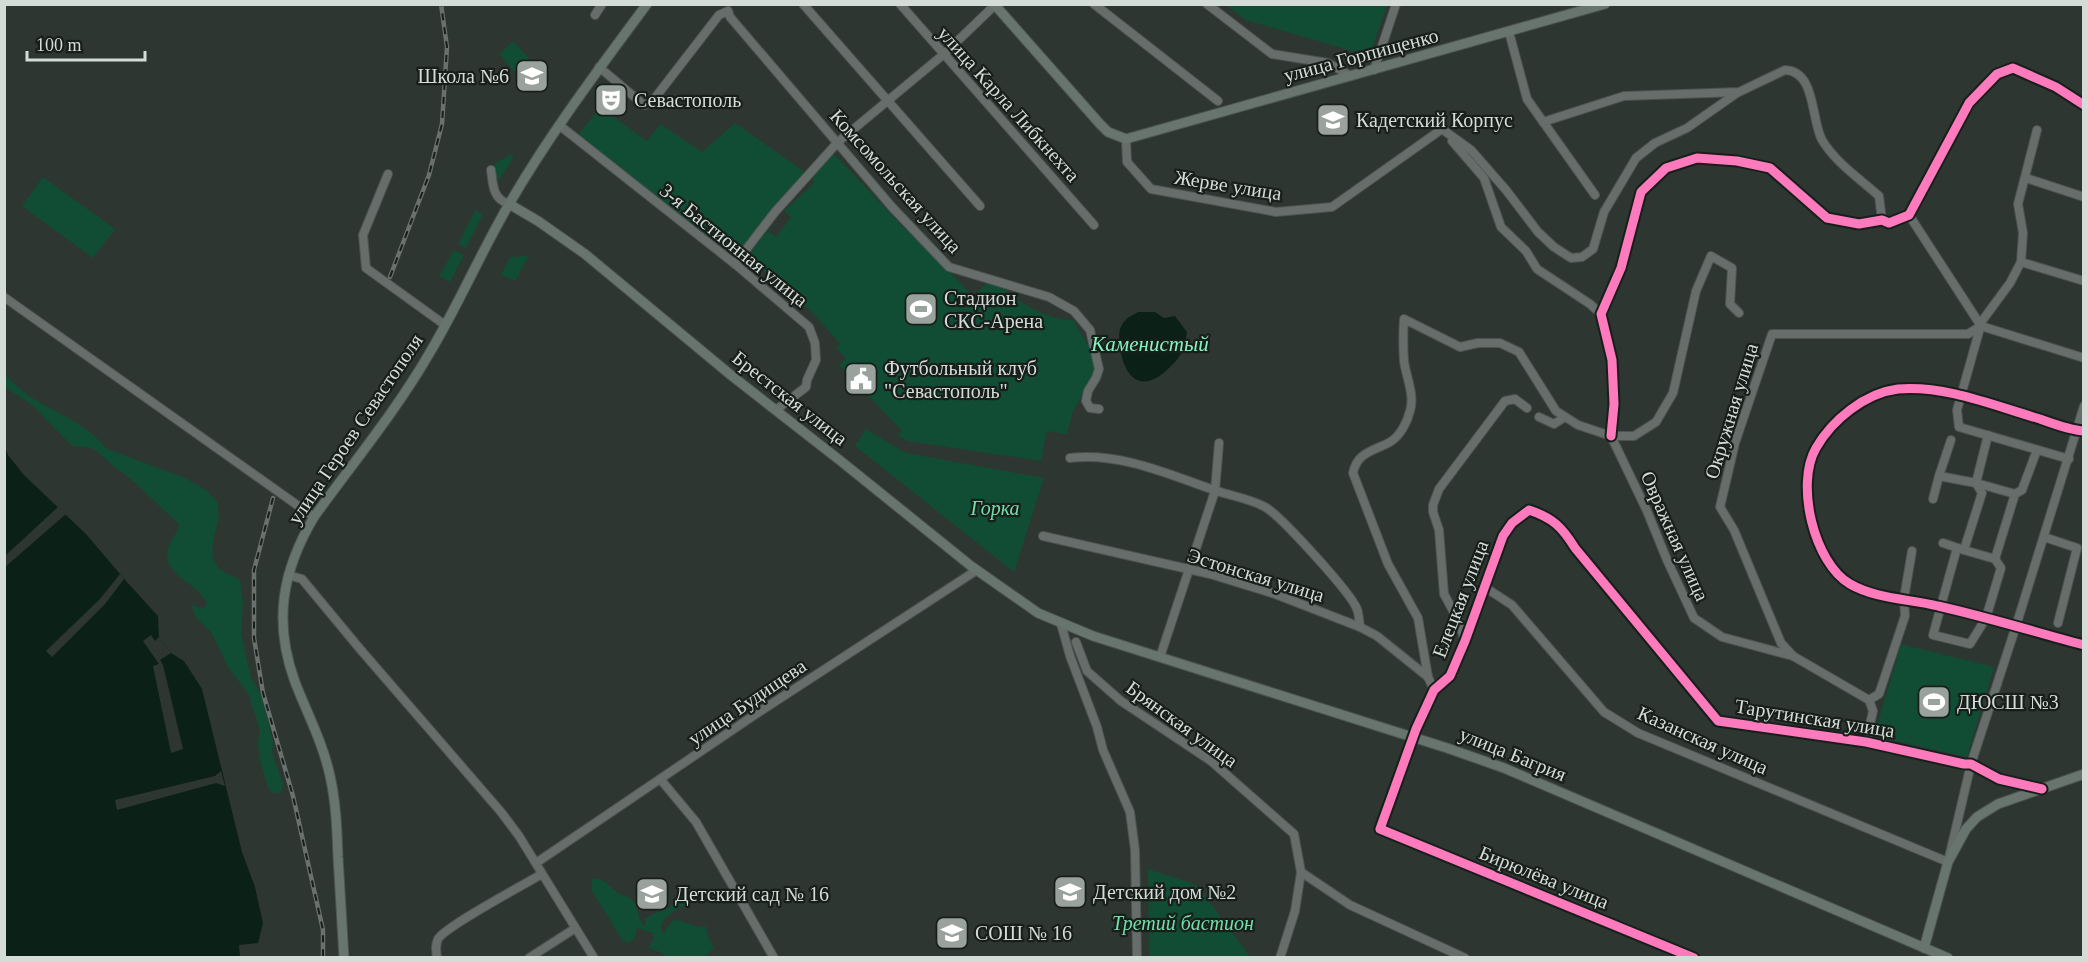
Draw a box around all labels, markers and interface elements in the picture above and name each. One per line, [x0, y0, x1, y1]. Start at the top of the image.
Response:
street label: улица Карла Либкнехта [933, 22, 1084, 187]
scale bar [27, 24, 146, 62]
street label: улица Горпищенко [1281, 24, 1441, 87]
text: 100 m [36, 35, 82, 55]
school or university icon: Школа №6 [514, 58, 550, 94]
place label: Школа №6 [417, 65, 509, 87]
theatre icon: Севастополь [593, 82, 629, 118]
place label: Севастополь [634, 89, 741, 111]
school or university icon: Кадетский Корпус [1315, 102, 1351, 138]
street label: Комсомольская улица [825, 105, 966, 258]
place label: Кадетский Корпус [1356, 109, 1513, 132]
street label: Жерве улица [1173, 166, 1283, 205]
street label: 3-я Бастионная улица [655, 179, 812, 312]
place label: Стадион СКС-Арена [944, 287, 1043, 333]
sports icon: Стадион СКС-Арена [903, 291, 939, 327]
street label: улица Героев Севастополя [283, 330, 428, 529]
water label: Каменистый [1090, 332, 1209, 356]
street label: Окружная улица [1700, 340, 1763, 482]
street label: Брестская улица [728, 346, 852, 450]
place label: Футбольный клуб "Севастополь" [884, 357, 1037, 402]
public building icon: Футбольный клуб "Севастополь" [843, 361, 879, 397]
street label: Овражная улица [1636, 468, 1714, 605]
park label: Горка [969, 497, 1020, 520]
street label: Елецкая улица [1428, 537, 1493, 661]
street label: Эстонская улица [1185, 544, 1327, 607]
street label: улица Будищева [684, 654, 811, 750]
street label: Брянская улица [1121, 676, 1242, 773]
sports icon: ДЮСШ №3 [1916, 684, 1952, 720]
place label: ДЮСШ №3 [1957, 691, 2059, 714]
street label: Тарутинская улица [1733, 695, 1896, 742]
street label: Казанская улица [1634, 701, 1772, 780]
street label: улица Багрия [1456, 723, 1569, 786]
street label: Бирюлёва улица [1476, 841, 1612, 914]
school or university icon: Детский дом №2 [1052, 874, 1088, 910]
school or university icon: Детский сад № 16 [634, 876, 670, 912]
place label: Детский дом №2 [1093, 881, 1236, 904]
place label: Детский сад № 16 [675, 883, 829, 906]
park label: Третий бастион [1112, 912, 1254, 935]
school or university icon: СОШ № 16 [934, 915, 970, 951]
place label: СОШ № 16 [975, 922, 1072, 944]

